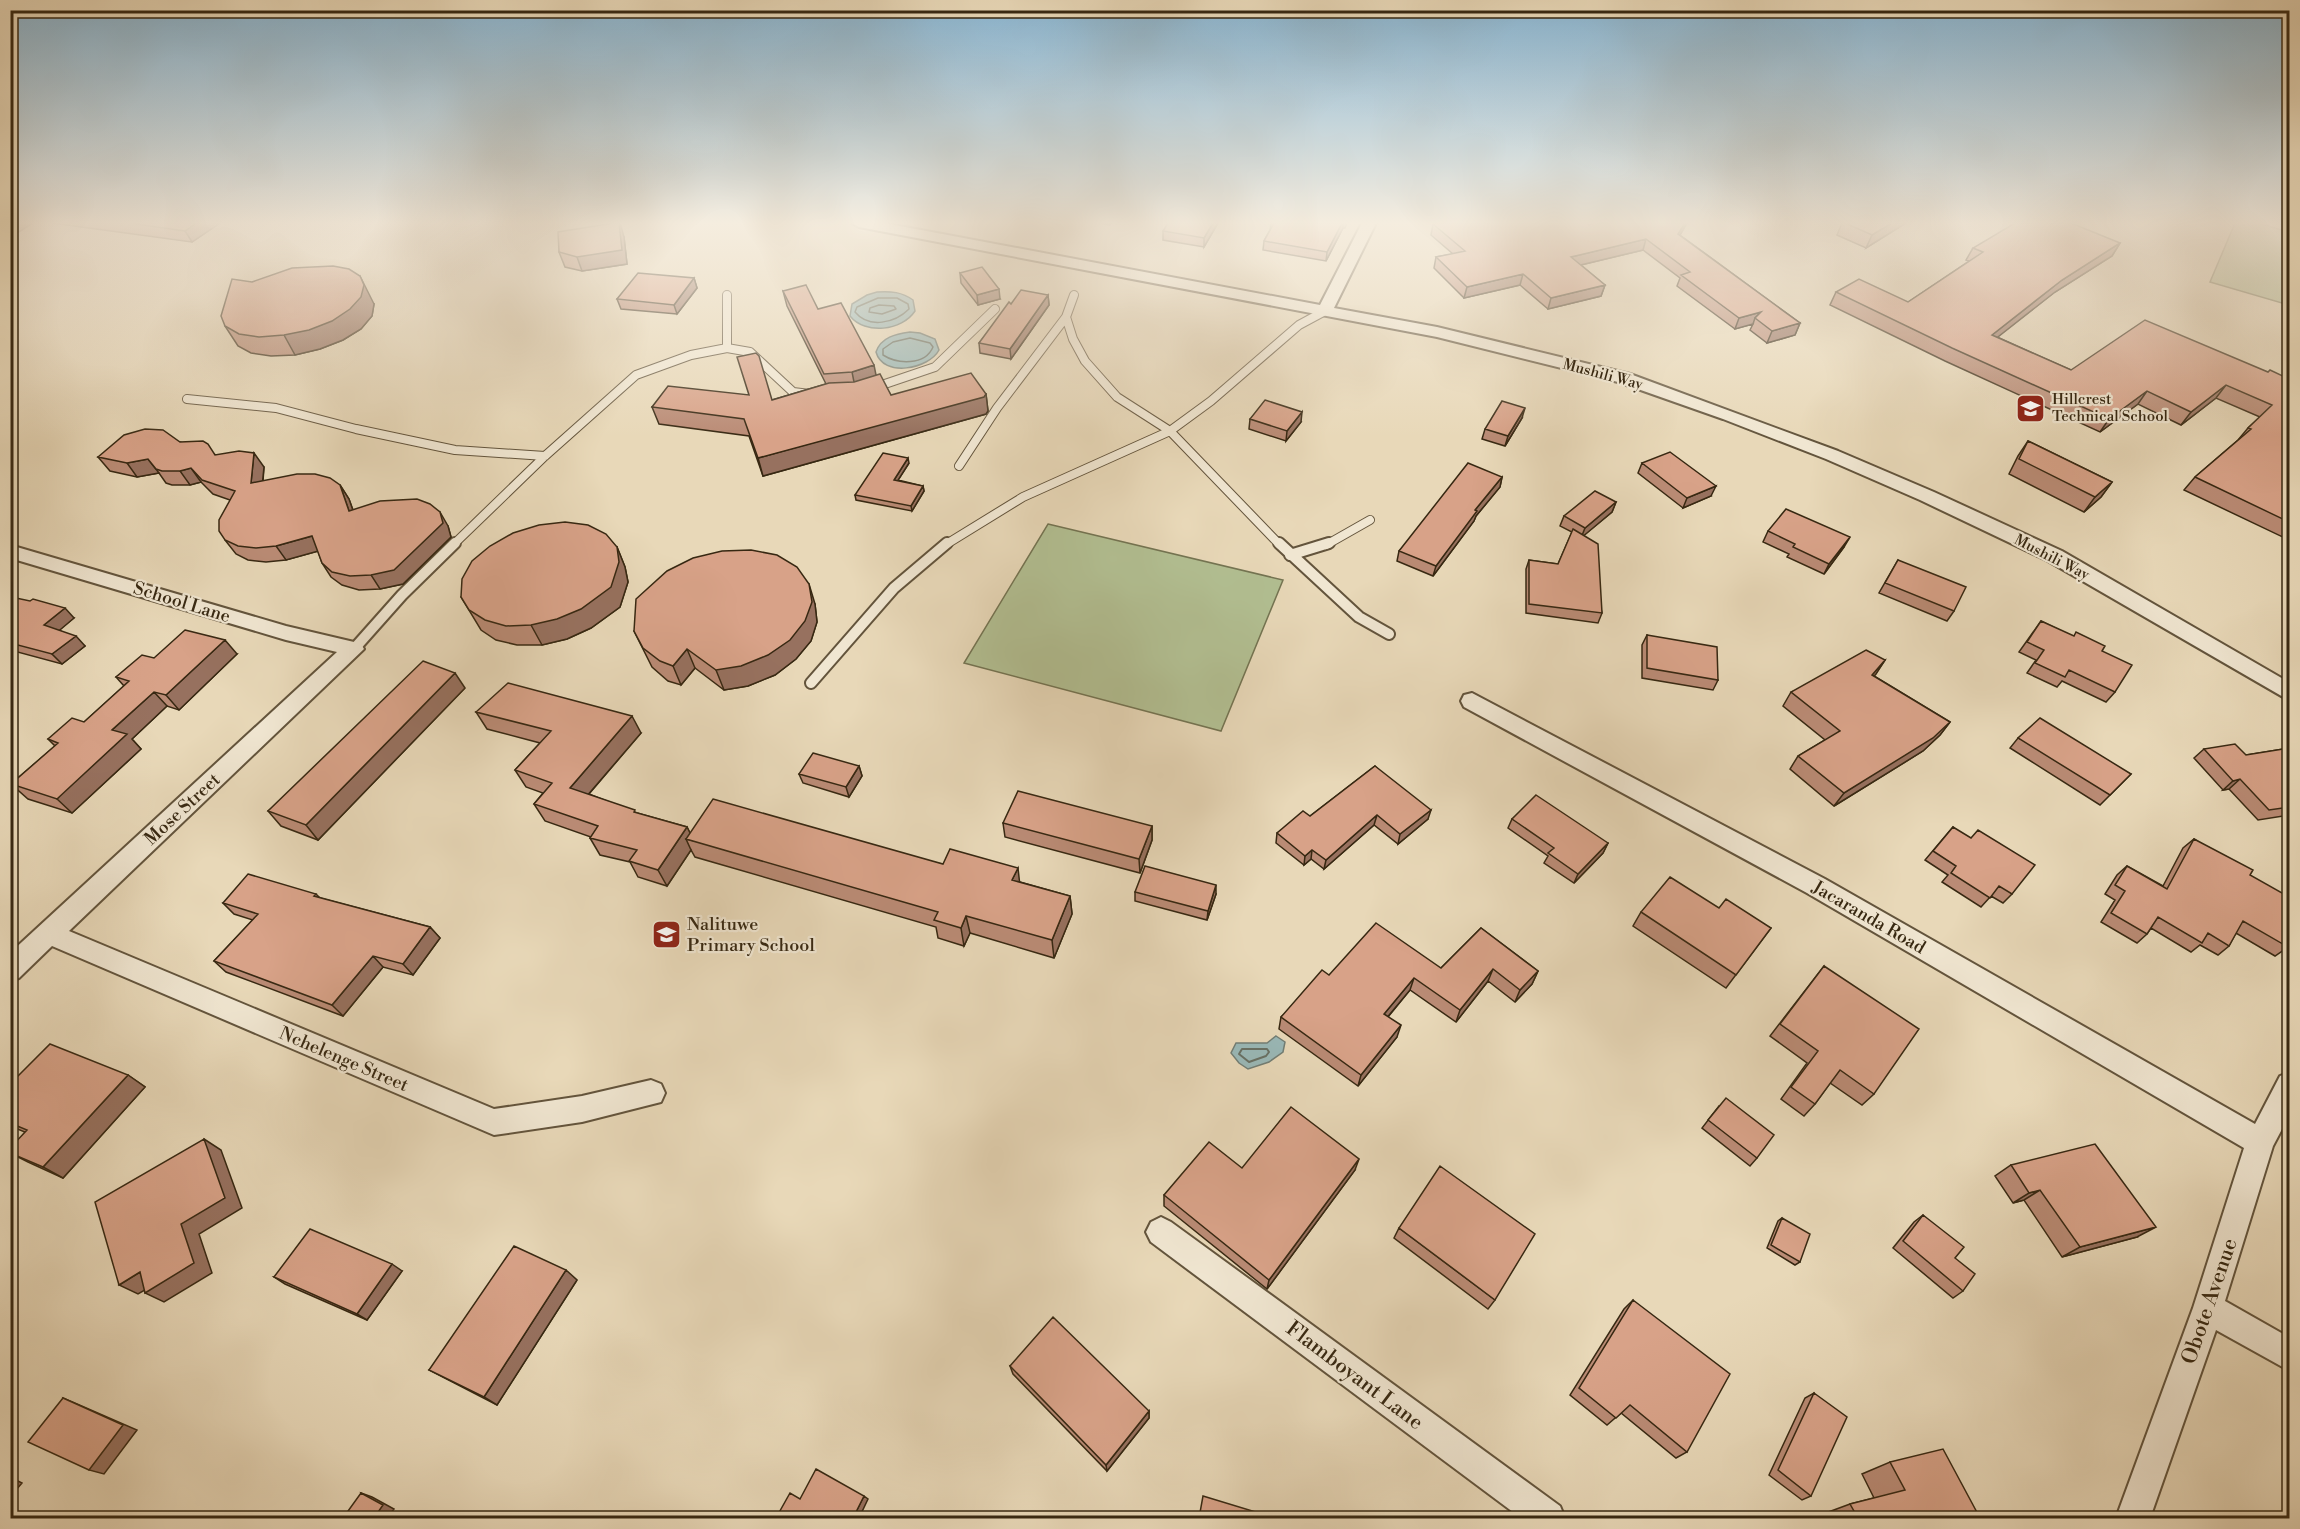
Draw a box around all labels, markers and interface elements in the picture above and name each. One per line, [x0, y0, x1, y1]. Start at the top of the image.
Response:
street label: Mushili Way [1561, 355, 1646, 394]
place label: Hillcrest Technical School [2052, 390, 2169, 426]
school or university icon: Hillcrest Technical School [2015, 392, 2047, 424]
street label: Mushili Way [2011, 530, 2093, 585]
street label: School Lane [131, 577, 233, 628]
street label: Mose Street [140, 768, 226, 850]
street label: Jacaranda Road [1807, 875, 1930, 960]
place label: Nalituwe Primary School [687, 913, 815, 957]
school or university icon: Nalituwe Primary School [650, 918, 682, 950]
street label: Nchelenge Street [276, 1022, 412, 1097]
street label: Obote Avenue [2176, 1235, 2244, 1368]
street label: Flamboyant Lane [1281, 1316, 1428, 1436]

